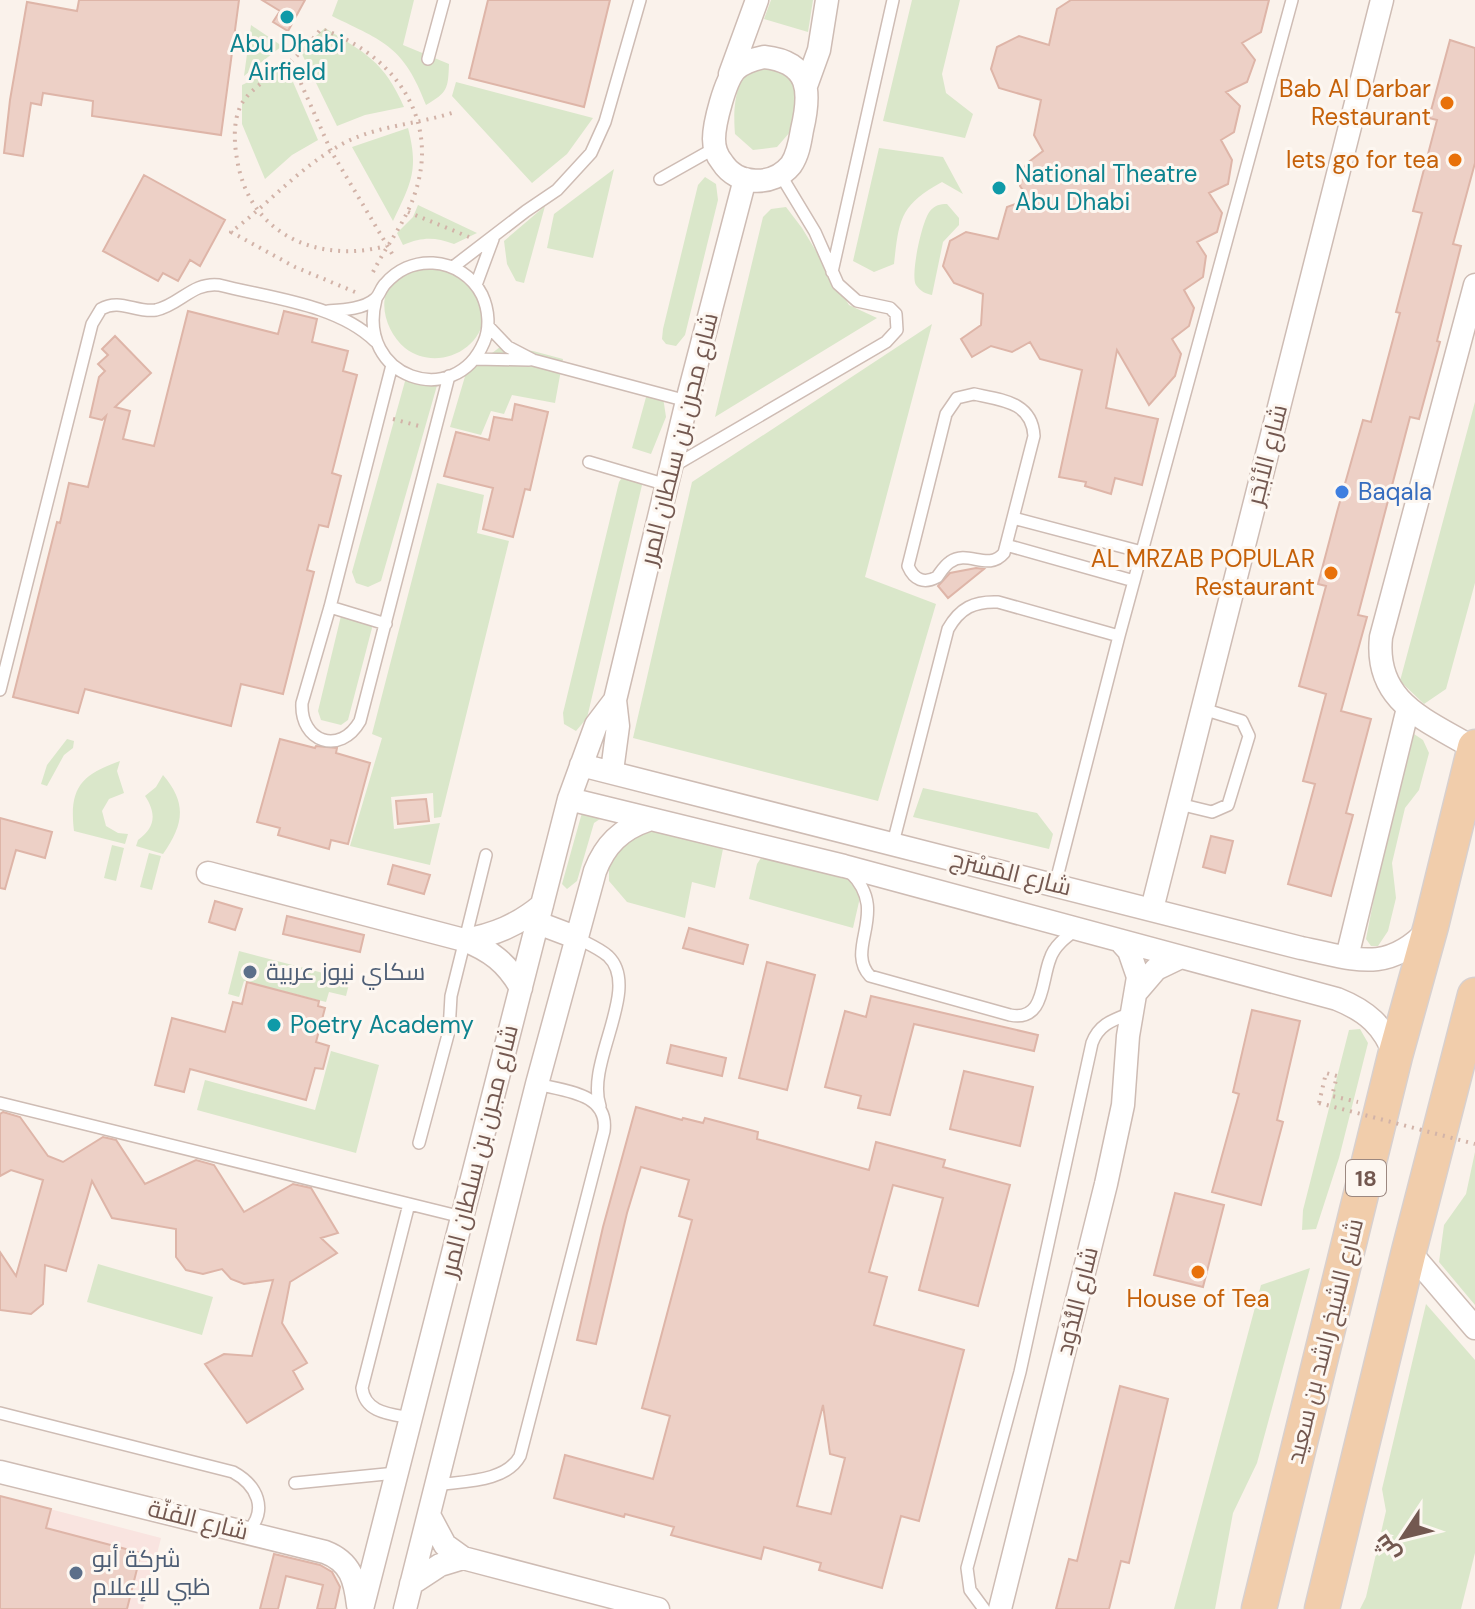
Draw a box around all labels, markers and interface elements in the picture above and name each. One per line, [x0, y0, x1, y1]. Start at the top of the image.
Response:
marker: Abu Dhabi Airfield [278, 8, 296, 26]
place label: Abu Dhabi Airfield [229, 28, 345, 87]
place label: Bab Al Darbar Restaurant [1279, 73, 1431, 132]
marker: Bab Al Darbar Restaurant [1438, 94, 1456, 112]
place label: lets go for tea [1286, 144, 1439, 175]
marker: lets go for tea [1446, 151, 1464, 169]
place label: National Theatre Abu Dhabi [1015, 158, 1197, 217]
marker: National Theatre Abu Dhabi [990, 179, 1008, 197]
street label: شارع مجرن بن سلطان المرر [632, 309, 726, 571]
street label: شارع الأبْجَر [1239, 401, 1295, 511]
place label: Baqala [1358, 476, 1432, 507]
marker: Baqala [1333, 483, 1351, 501]
place label: AL MRZAB POPULAR Restaurant [1091, 543, 1315, 602]
marker: AL MRZAB POPULAR Restaurant [1322, 564, 1340, 582]
street label: شارع المَسْرَج [947, 843, 1075, 903]
place label: سكاي نيوز عربية [266, 956, 425, 990]
marker: سكاي نيوز عربية [241, 963, 259, 981]
place label: Poetry Academy [290, 1009, 474, 1040]
marker: Poetry Academy [265, 1016, 283, 1034]
street label: شارع مجرن بن سلطان المرر [432, 1021, 526, 1283]
road number: 18 [1346, 1160, 1386, 1196]
street label: شارع الشيخ راشد بن سعيد [1279, 1215, 1371, 1467]
street label: شارع النُّدُود [1048, 1244, 1106, 1358]
marker: House of Tea [1189, 1263, 1207, 1281]
place label: House of Tea [1126, 1283, 1270, 1314]
street label: شارع الفَنّة [145, 1492, 251, 1548]
north arrow [1363, 1497, 1443, 1577]
text: ش [1367, 1528, 1407, 1568]
place label: شركة أبو ظبي للإعلام [92, 1543, 211, 1606]
marker: شركة أبو ظبي للإعلام [67, 1564, 85, 1582]

